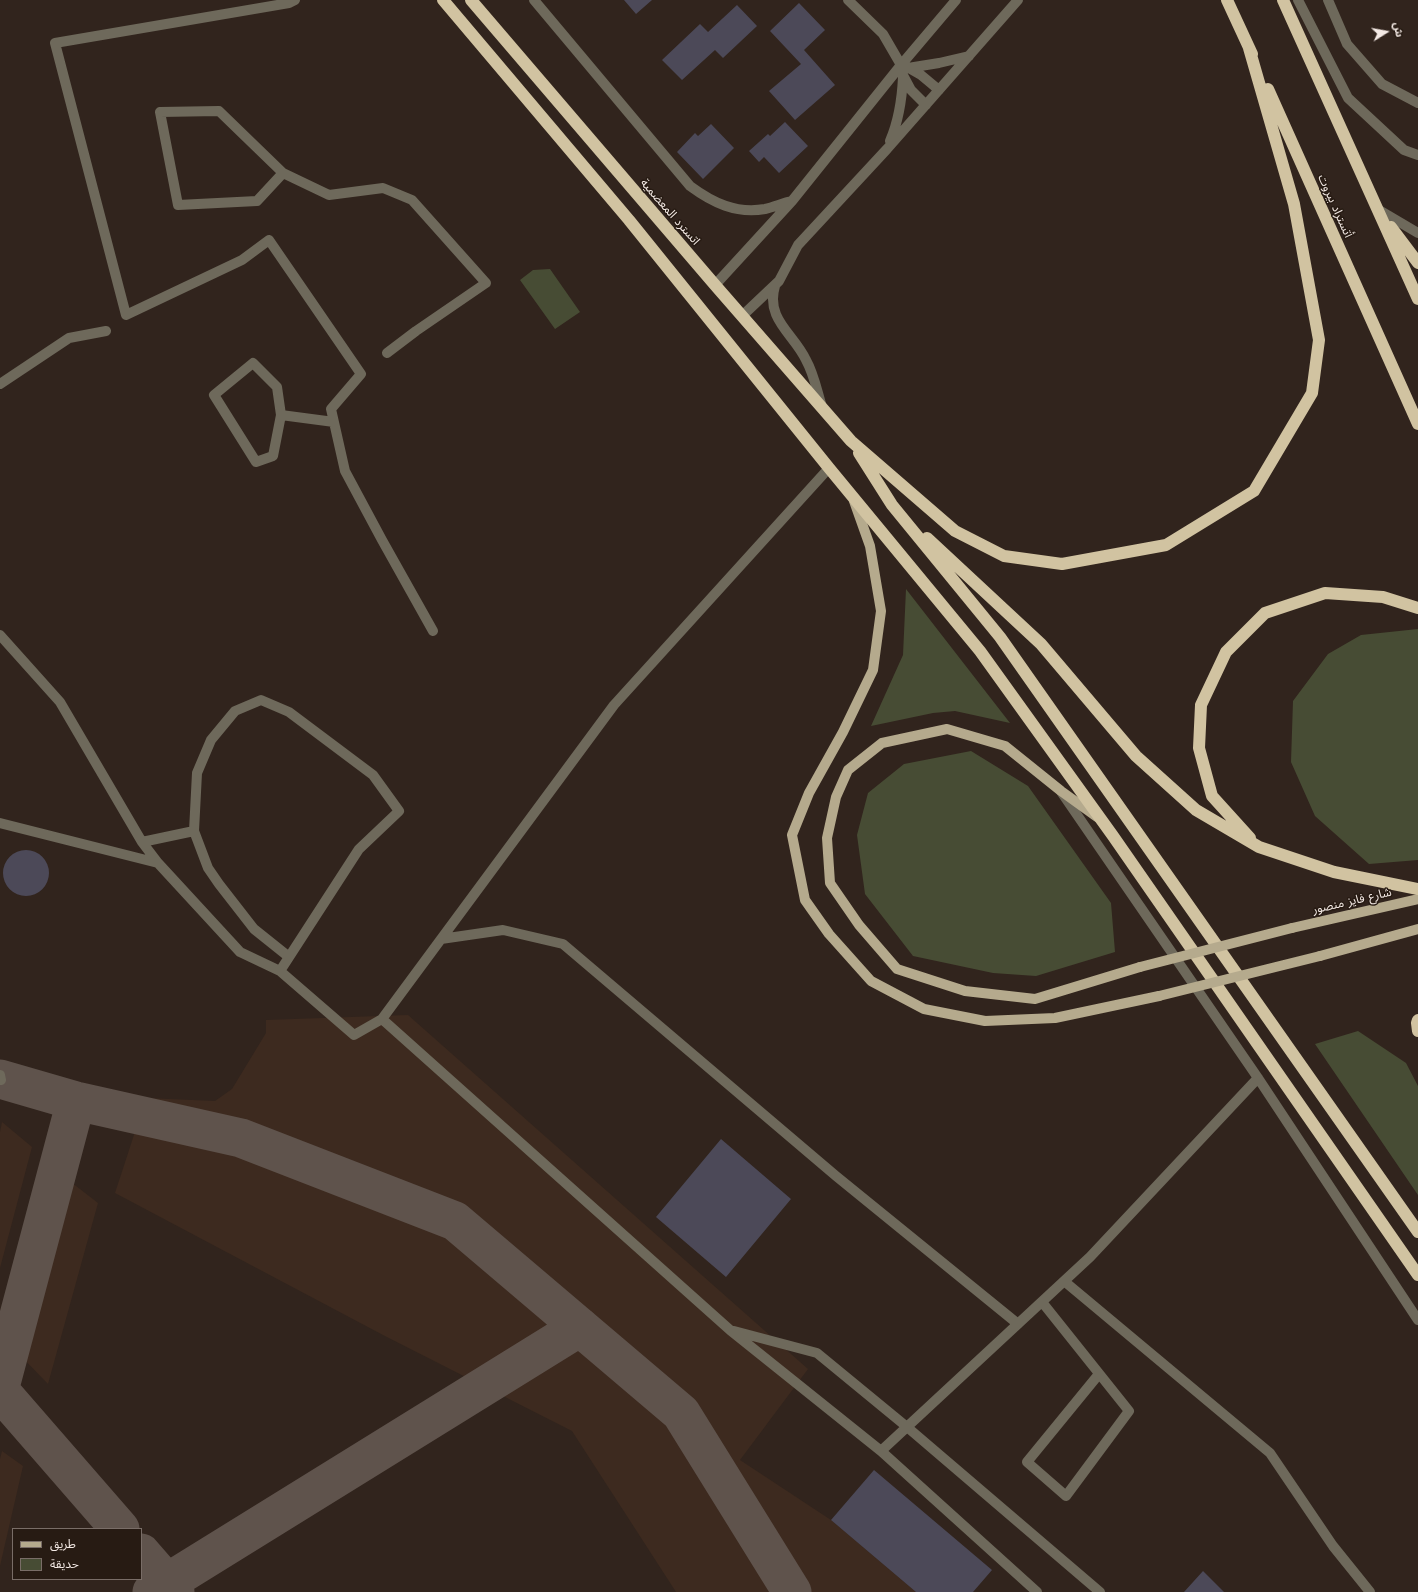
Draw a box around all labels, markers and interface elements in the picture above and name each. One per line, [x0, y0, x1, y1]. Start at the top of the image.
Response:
north arrow [1366, 12, 1406, 52]
text: ش [1390, 21, 1406, 38]
street label: أتستراد بيروت [1315, 172, 1355, 240]
street label: اتسترد المعضمية [637, 176, 703, 248]
street label: شارع فايز منصور [1311, 885, 1393, 917]
legend [12, 1528, 142, 1580]
text: طريق [50, 1537, 76, 1551]
text: حديقة [50, 1557, 79, 1571]

